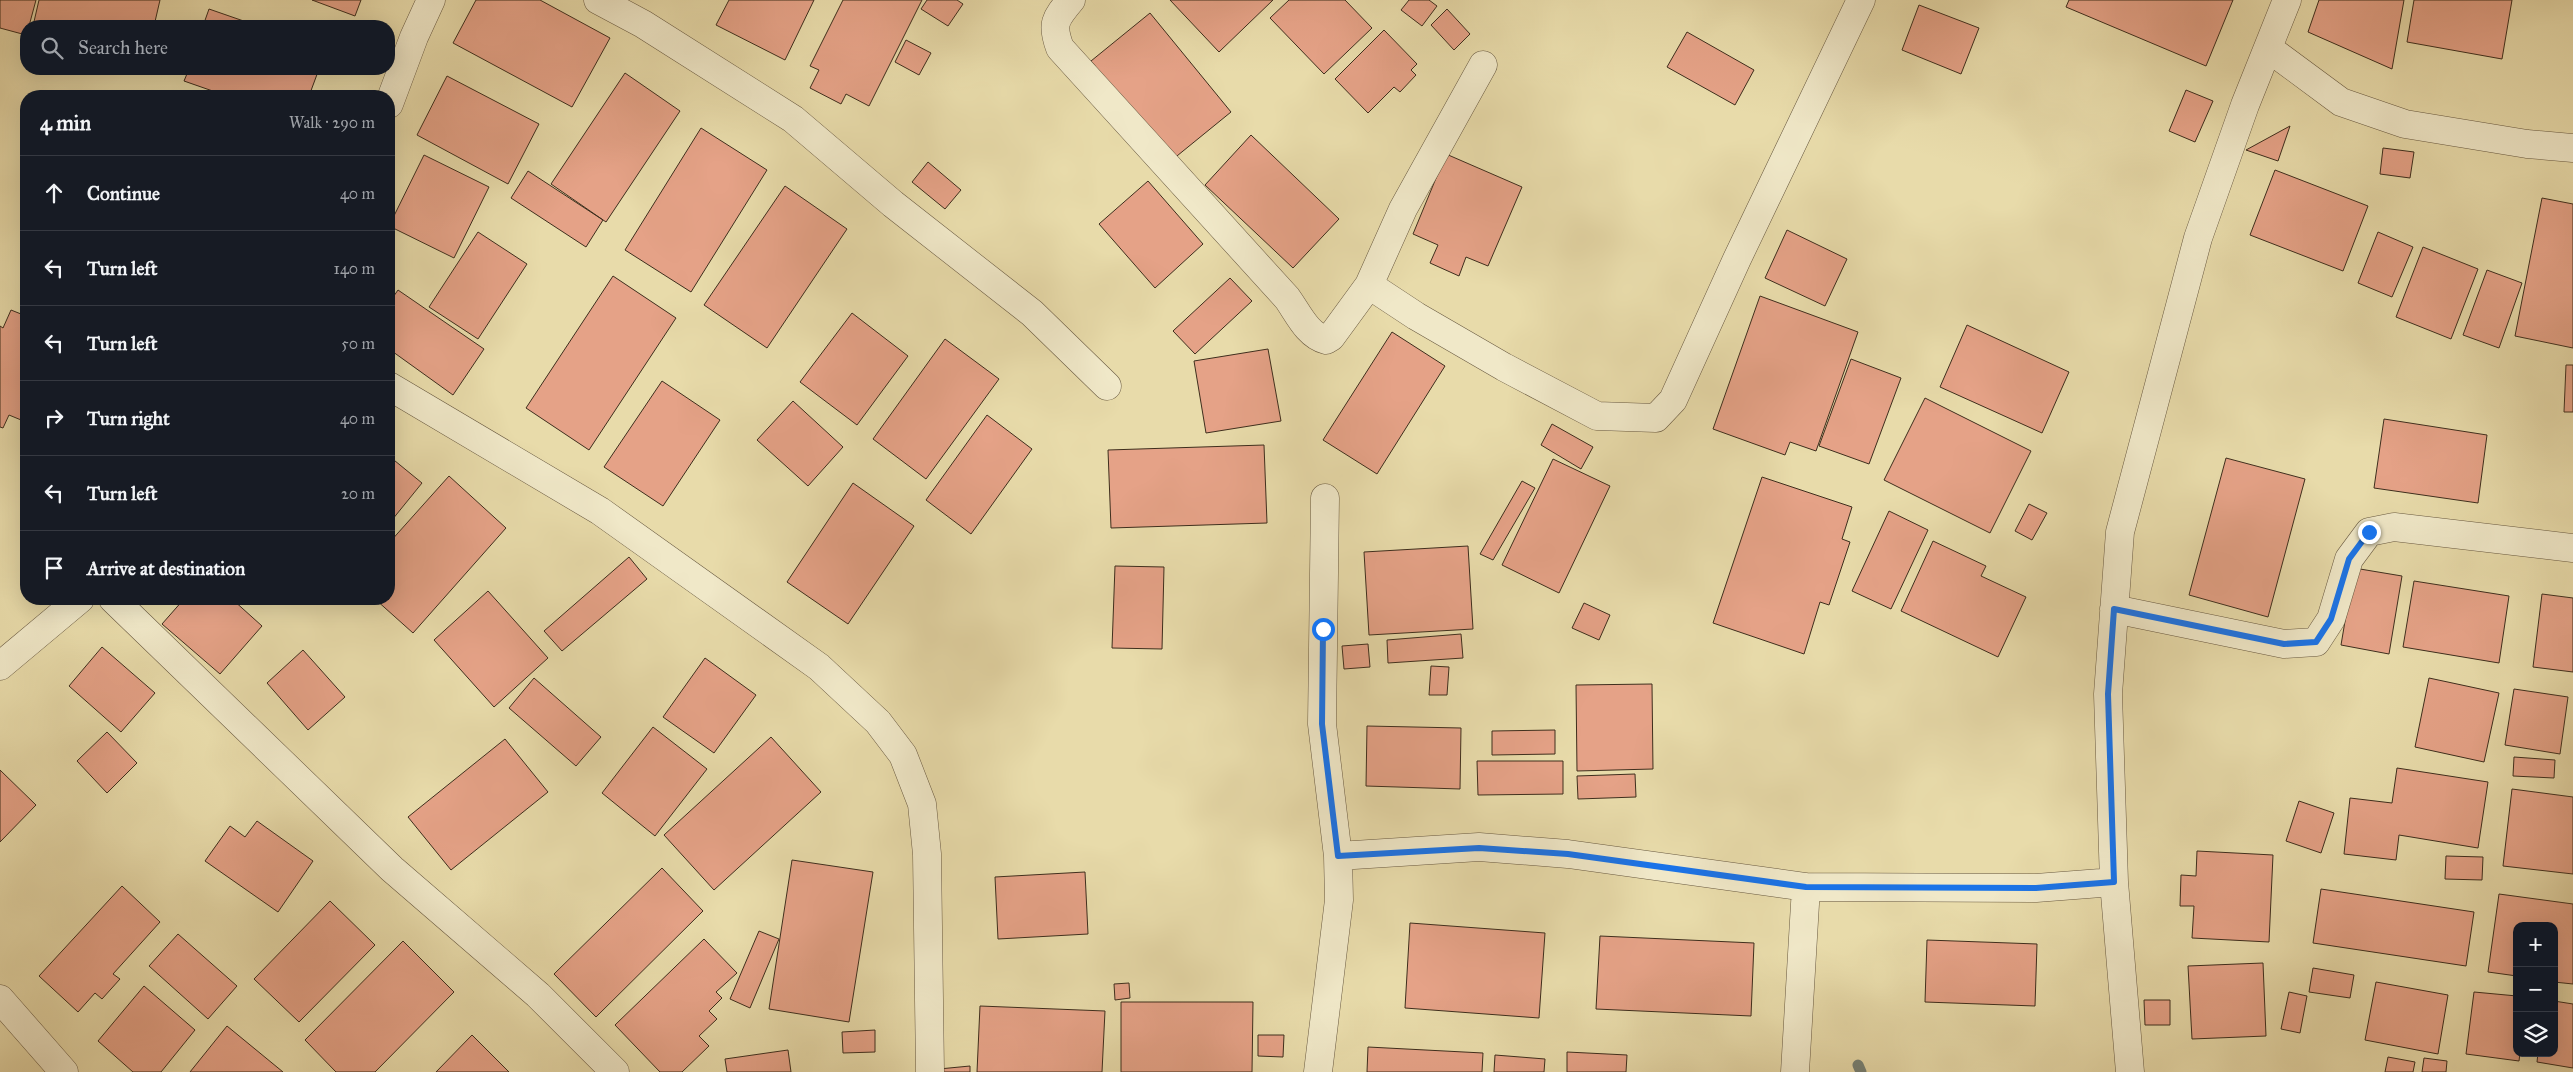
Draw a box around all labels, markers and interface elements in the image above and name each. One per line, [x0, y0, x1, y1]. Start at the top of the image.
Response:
search box [20, 20, 395, 75]
icon: search [38, 34, 66, 62]
text: Search here [78, 36, 168, 59]
text: 4 min [40, 110, 91, 136]
text: Walk · 290 m [289, 113, 375, 132]
icon: ahead [40, 179, 68, 207]
text: Continue [87, 182, 160, 205]
text: 40 m [340, 184, 375, 203]
icon: left [40, 254, 68, 282]
text: Turn left [87, 257, 157, 280]
text: 140 m [334, 259, 375, 278]
icon: left [40, 329, 68, 357]
text: Turn left [87, 332, 157, 355]
text: 50 m [341, 334, 375, 353]
icon: right [40, 404, 68, 432]
text: Turn right [87, 407, 170, 430]
text: 40 m [340, 409, 375, 428]
icon: left [40, 479, 68, 507]
text: Turn left [87, 482, 157, 505]
text: 20 m [341, 484, 375, 503]
route end [2358, 521, 2381, 544]
icon: arrive [40, 554, 68, 582]
text: Arrive at destination [87, 557, 245, 580]
route start [1312, 618, 1335, 641]
map controls [2513, 922, 2558, 1057]
button: + [2513, 922, 2558, 967]
button: − [2513, 967, 2558, 1012]
button: layers [2513, 1012, 2558, 1057]

